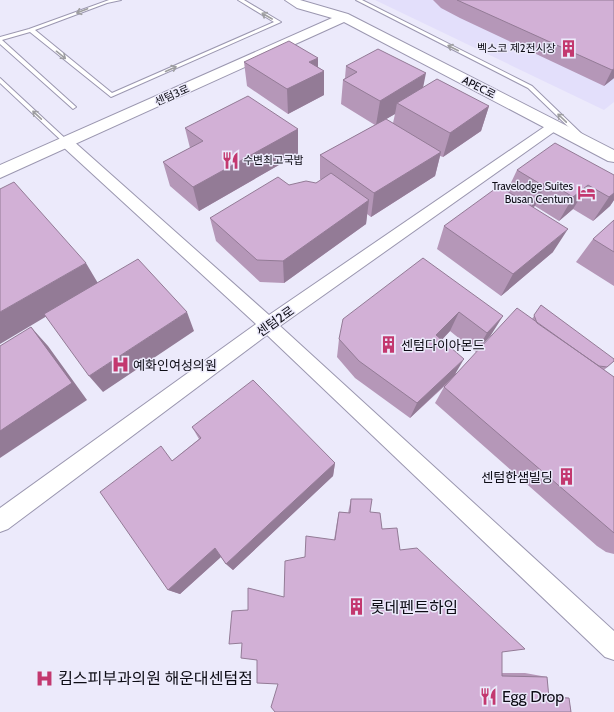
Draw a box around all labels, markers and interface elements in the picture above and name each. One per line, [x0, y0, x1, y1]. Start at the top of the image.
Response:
one-way arrow [76, 8, 88, 16]
one-way arrow [261, 11, 273, 19]
building icon: 벡스코 제2전시장 [559, 38, 579, 58]
place label: 벡스코 제2전시장 [477, 41, 556, 55]
one-way arrow [448, 44, 460, 51]
one-way arrow [56, 51, 67, 60]
one-way arrow [165, 64, 177, 72]
street label: APEC로 [460, 73, 498, 101]
street label: 센텀3로 [153, 81, 191, 109]
one-way arrow [32, 111, 42, 120]
one-way arrow [557, 113, 567, 122]
restaurant icon: 수변최고국밥 [220, 150, 240, 170]
place label: 수변최고국밥 [243, 153, 304, 167]
place label: Travelodge Suites Busan Centum [492, 179, 573, 206]
hotel icon: Travelodge Suites Busan Centum [576, 182, 596, 202]
street label: 센텀2로 [253, 302, 297, 340]
building icon: 센텀다이아몬드 [378, 335, 398, 355]
place label: 센텀다이아몬드 [401, 337, 485, 353]
hospital icon: 예화인여성의원 [110, 355, 130, 375]
place label: 예화인여성의원 [133, 357, 217, 373]
building icon: 센텀한샘빌딩 [556, 467, 576, 487]
place label: 센텀한샘빌딩 [481, 469, 553, 485]
building icon: 롯데펜트하임 [347, 597, 367, 617]
place label: 롯데펜트하임 [370, 598, 458, 617]
hospital icon: 킴스피부과의원 해운대센텀점 [35, 668, 55, 688]
place label: 킴스피부과의원 해운대센텀점 [58, 669, 253, 688]
restaurant icon: Egg Drop [479, 686, 499, 706]
place label: Egg Drop [502, 687, 564, 706]

